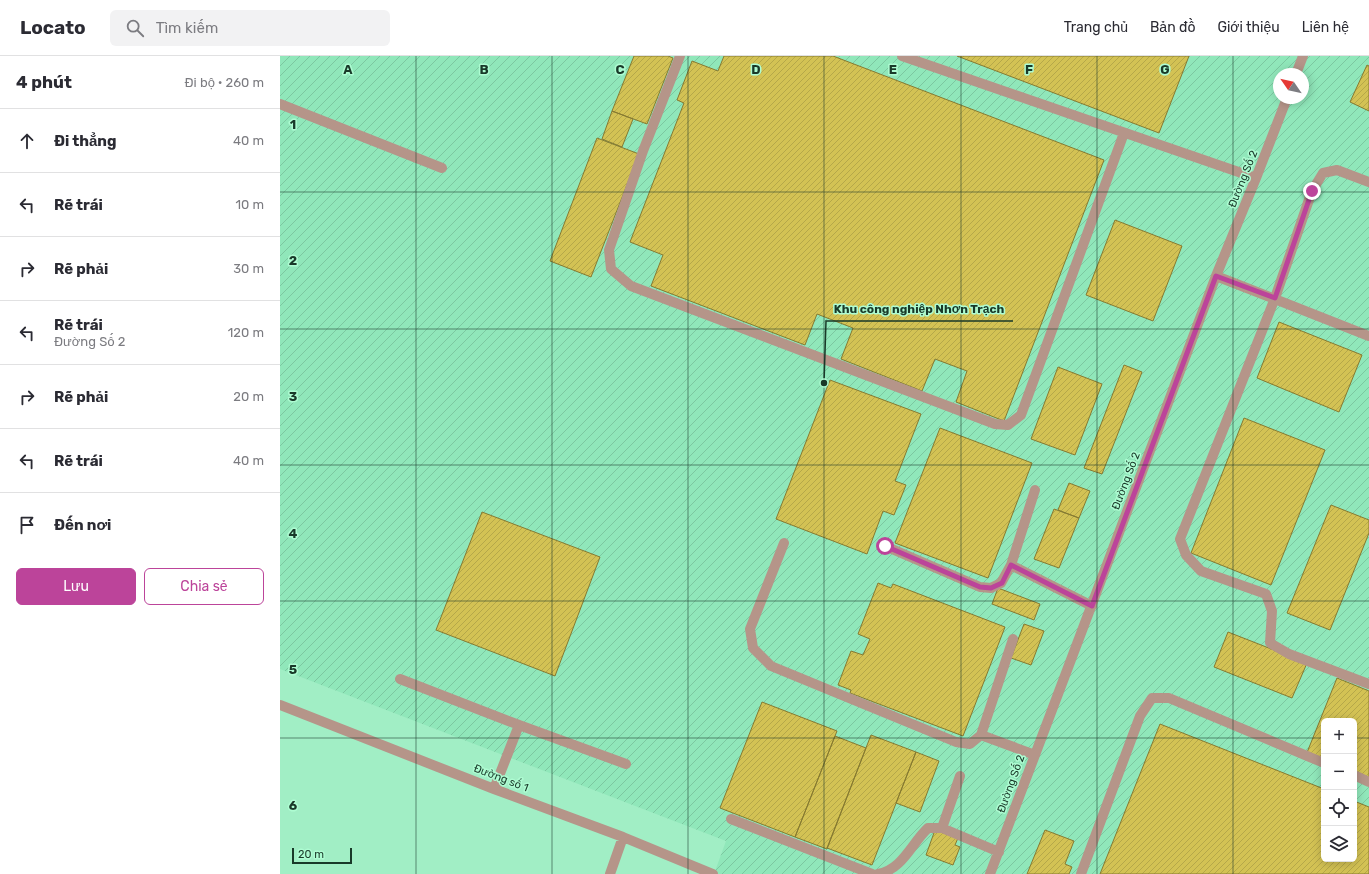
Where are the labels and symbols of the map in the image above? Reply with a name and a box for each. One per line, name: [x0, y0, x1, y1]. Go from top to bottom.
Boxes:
text: A: [343, 62, 353, 77]
text: B: [479, 62, 489, 77]
text: C: [615, 62, 625, 77]
text: D: [751, 62, 761, 77]
text: E: [889, 62, 897, 77]
text: F: [1025, 62, 1033, 77]
text: G: [1160, 62, 1170, 77]
north arrow: [1273, 68, 1309, 104]
text: 1: [290, 117, 296, 132]
street label: Đường Số 2: [1224, 148, 1260, 209]
route end: [1303, 182, 1321, 200]
text: 2: [289, 253, 297, 268]
callout: Khu công nghiệp Nhơn Trạch: [826, 297, 1013, 321]
text: Khu công nghiệp Nhơn Trạch: [834, 302, 1004, 316]
text: 3: [289, 389, 298, 404]
street label: Đường Số 2: [1108, 450, 1143, 512]
text: 4: [289, 526, 298, 541]
route start: [876, 537, 894, 555]
text: 5: [289, 662, 297, 677]
street label: Đường Số 2: [993, 753, 1027, 815]
street label: Đường số 1: [472, 760, 531, 794]
text: 6: [289, 798, 298, 813]
scale bar: [292, 846, 352, 865]

